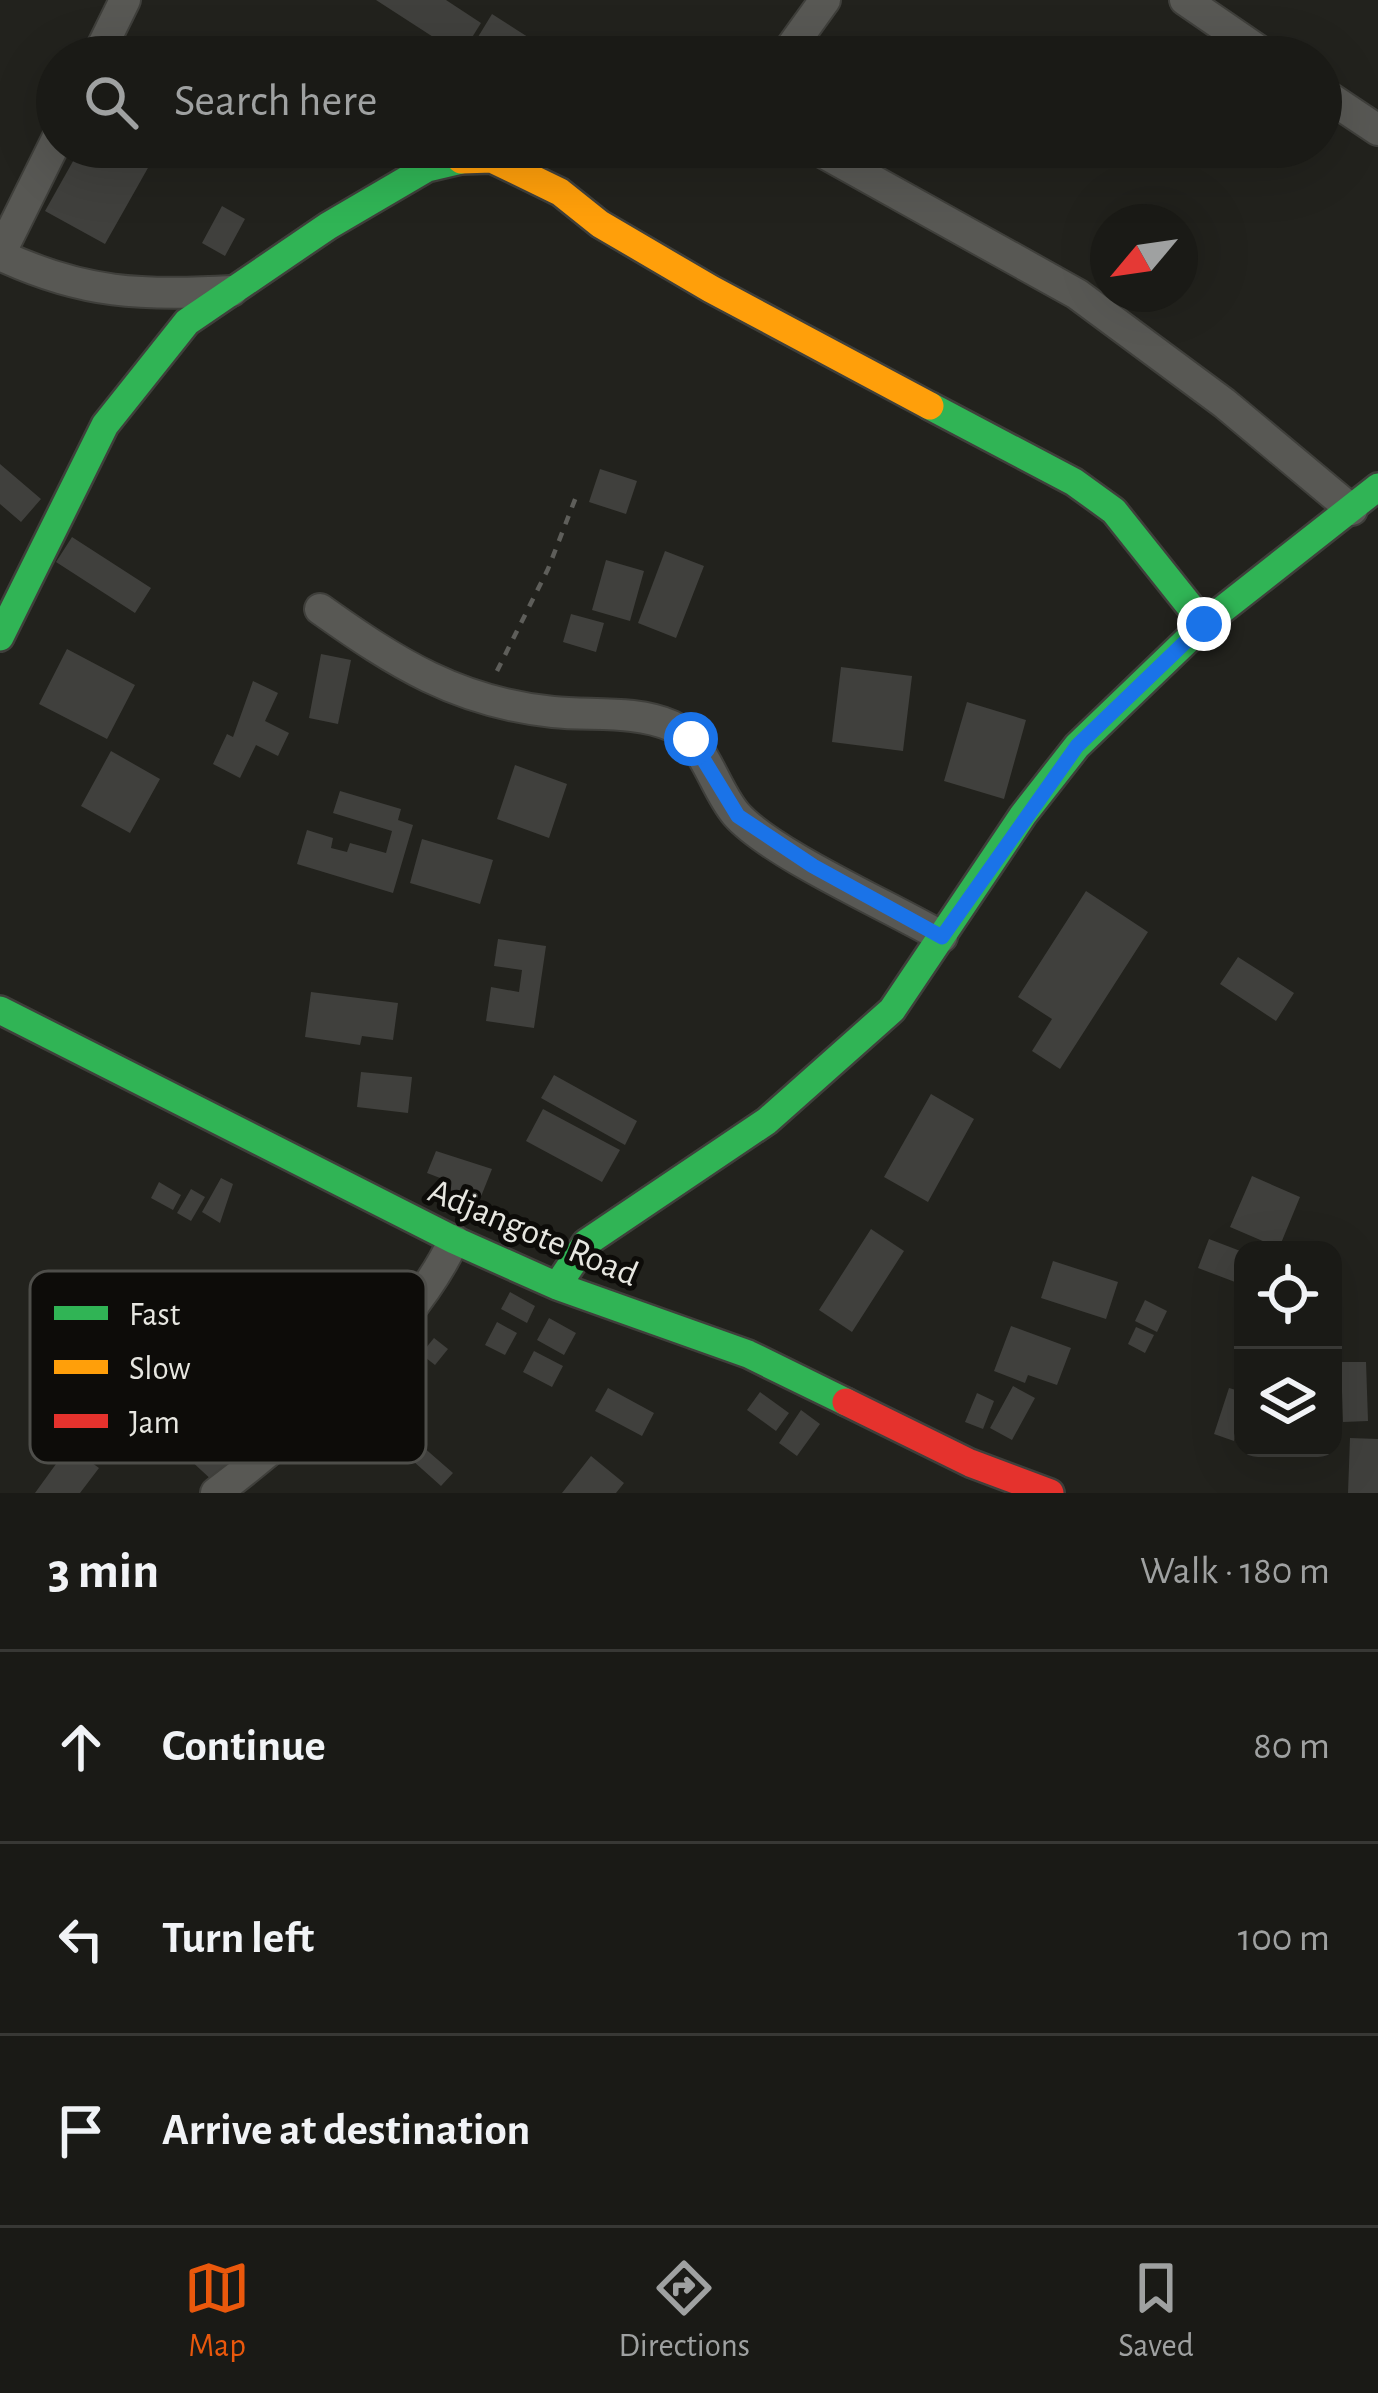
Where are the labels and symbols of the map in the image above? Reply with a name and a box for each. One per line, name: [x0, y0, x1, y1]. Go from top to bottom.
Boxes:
north arrow: [1090, 204, 1198, 312]
route end: [1177, 597, 1231, 651]
route start: [664, 712, 718, 766]
street label: Adjangote Road: [423, 1173, 643, 1293]
legend: [30, 1271, 426, 1463]
text: Fast: [129, 1299, 181, 1332]
text: Slow: [129, 1353, 190, 1386]
text: Jam: [129, 1407, 180, 1440]

